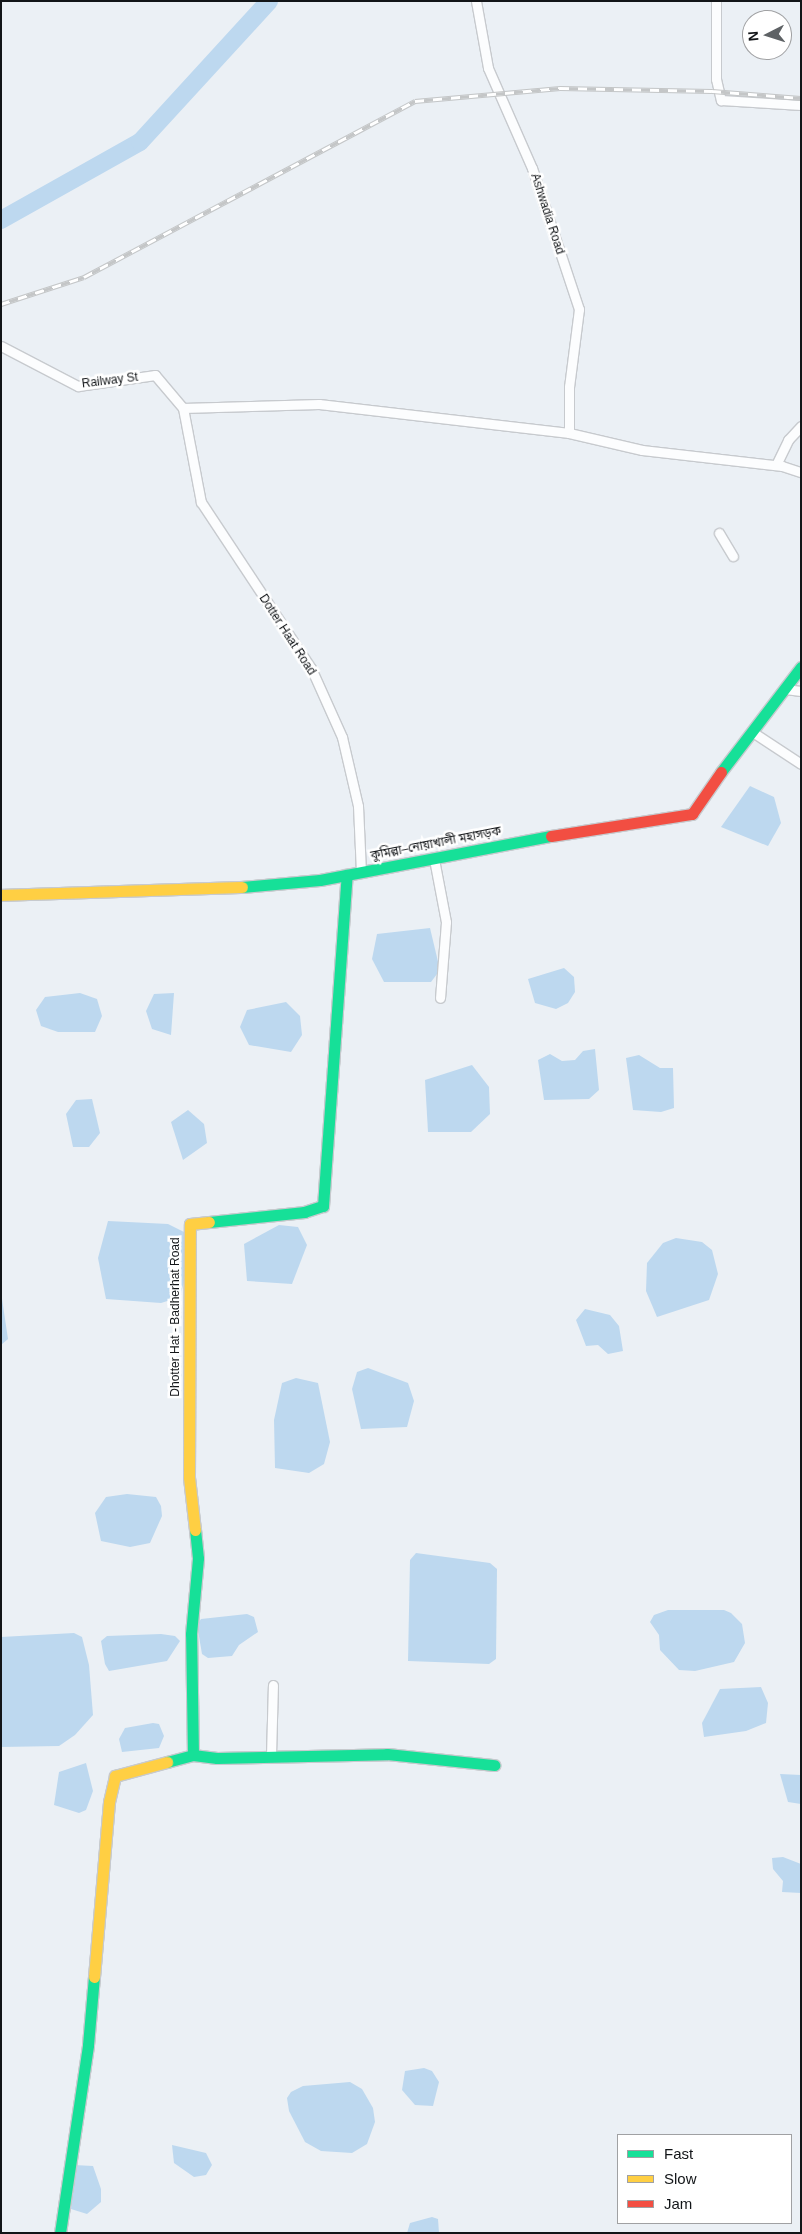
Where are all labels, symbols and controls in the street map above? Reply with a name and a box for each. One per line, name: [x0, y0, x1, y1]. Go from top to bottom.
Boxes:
north arrow: [742, 10, 792, 60]
text: N: [745, 30, 761, 42]
street label: Ashwadia Road: [527, 172, 567, 256]
street label: Railway St: [81, 370, 139, 392]
street label: Dotter Haat Road: [256, 592, 318, 678]
street label: কুমিল্লা–নোয়াখালী মহাসড়ক: [370, 824, 502, 864]
street label: Dhotter Hat - Badherhat Road: [169, 1237, 183, 1397]
legend: [617, 2134, 792, 2224]
text: Fast: [664, 2145, 693, 2162]
text: Slow: [664, 2170, 697, 2187]
text: Jam: [664, 2195, 692, 2212]

